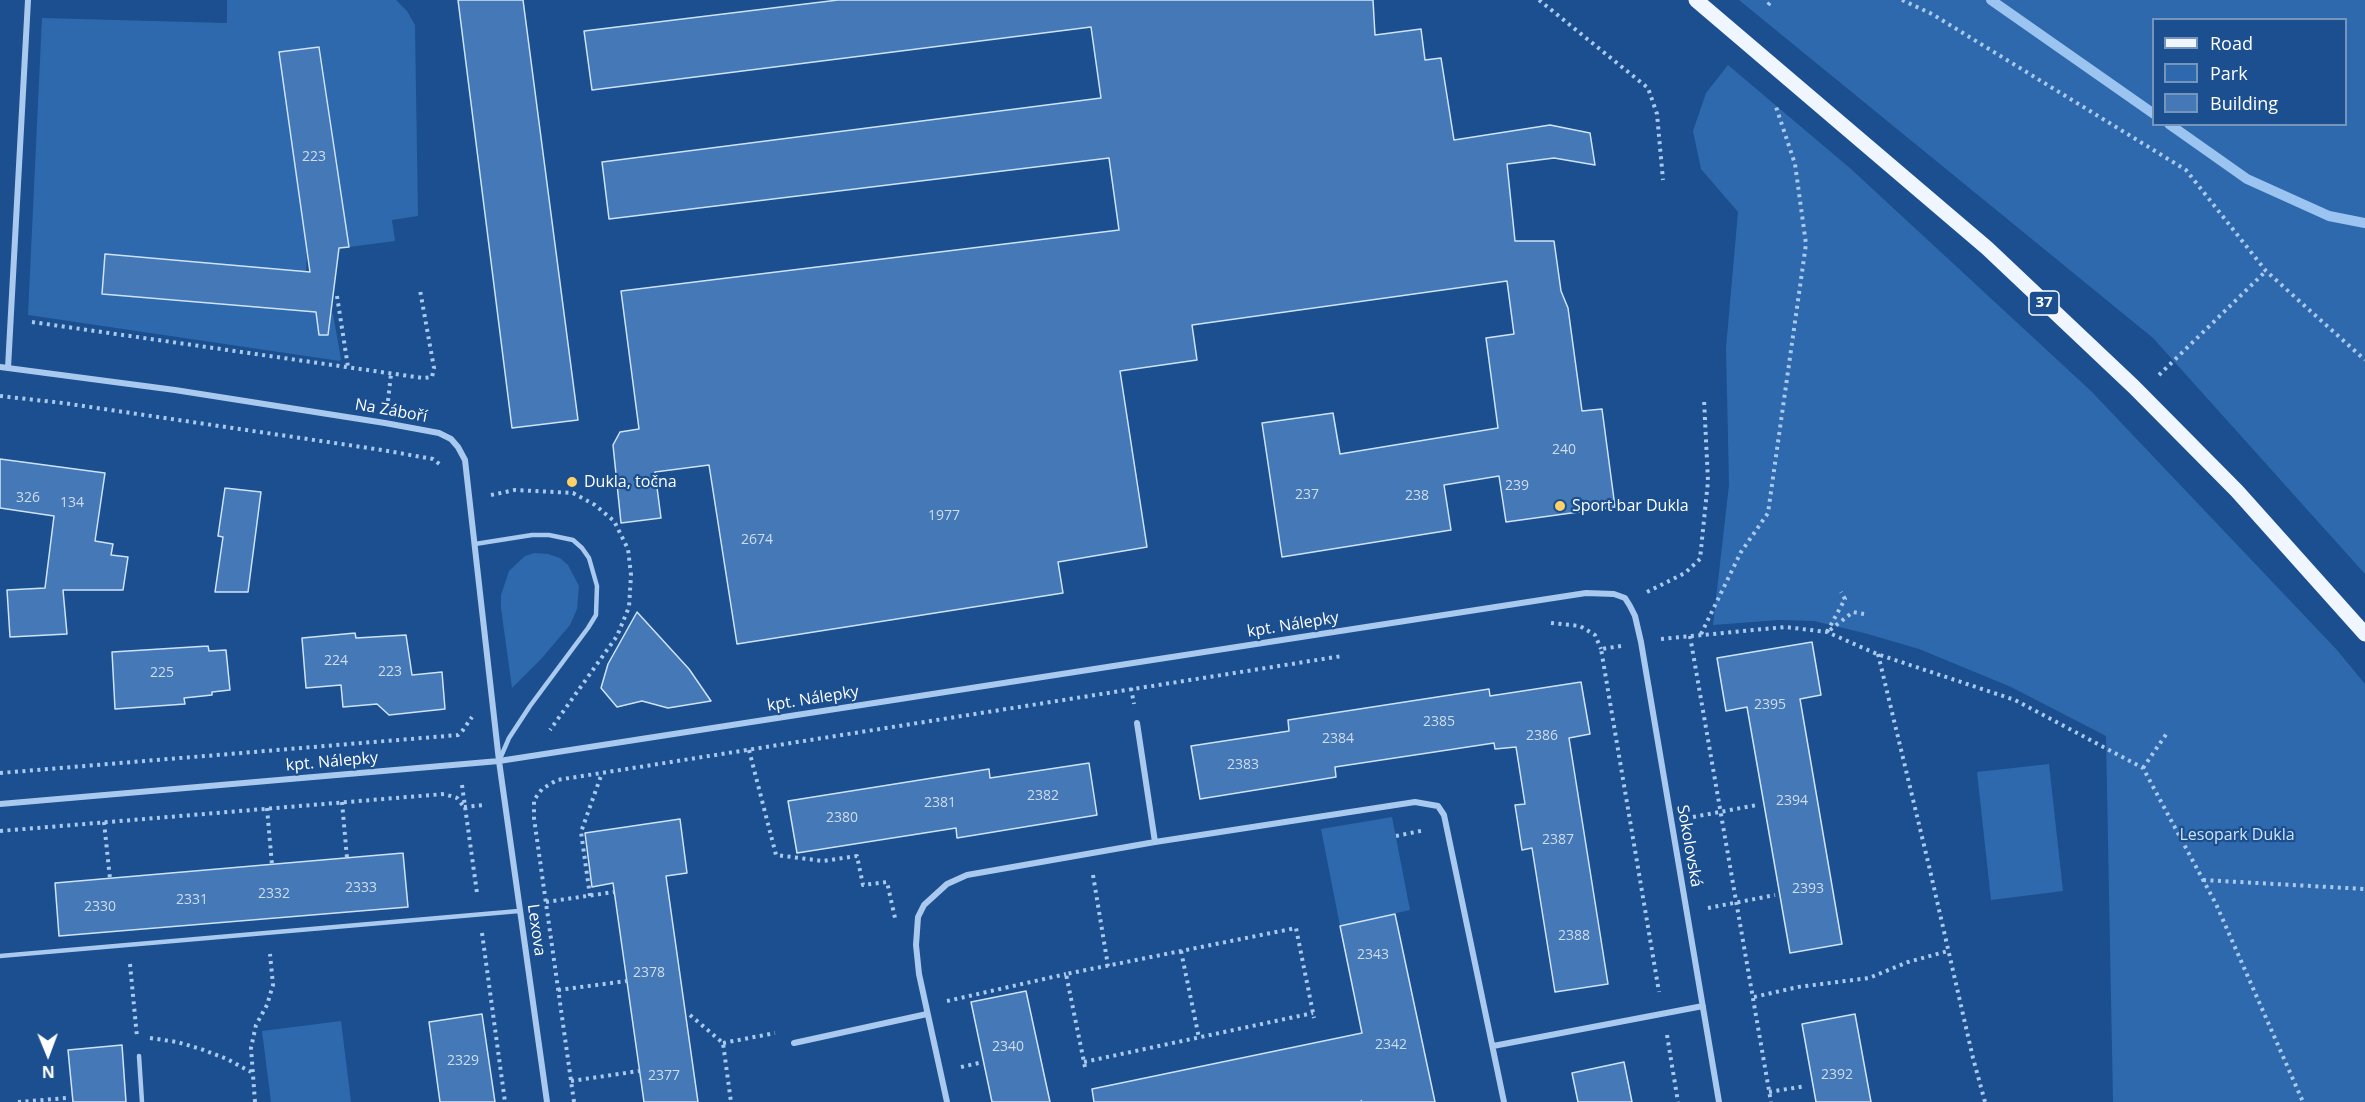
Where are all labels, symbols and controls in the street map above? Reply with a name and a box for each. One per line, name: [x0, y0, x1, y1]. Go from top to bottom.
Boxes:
legend: [2152, 18, 2347, 126]
text: Road: [2210, 31, 2253, 55]
text: Park: [2210, 61, 2248, 85]
text: Building: [2210, 91, 2278, 115]
house number: 223: [302, 149, 326, 165]
road number: 37: [2029, 291, 2059, 315]
street label: Na Záboří: [353, 395, 429, 427]
house number: 240: [1552, 442, 1576, 458]
place label: Dukla, točna: [584, 472, 677, 492]
marker: Dukla, točna: [565, 475, 579, 489]
house number: 239: [1505, 478, 1529, 494]
house number: 237: [1295, 487, 1319, 503]
house number: 238: [1405, 488, 1429, 504]
house number: 326: [16, 490, 40, 506]
house number: 134: [60, 495, 84, 511]
place label: Sport bar Dukla: [1572, 496, 1689, 516]
marker: Sport bar Dukla: [1553, 499, 1567, 513]
house number: 1977: [928, 508, 960, 524]
house number: 2674: [741, 532, 773, 548]
street label: kpt. Nálepky: [1246, 608, 1340, 642]
house number: 224: [324, 653, 348, 669]
house number: 223: [378, 664, 402, 680]
house number: 225: [150, 665, 174, 681]
street label: kpt. Nálepky: [766, 682, 860, 716]
house number: 2395: [1754, 697, 1786, 713]
house number: 2385: [1423, 714, 1455, 730]
house number: 2386: [1526, 728, 1558, 744]
house number: 2384: [1322, 731, 1354, 747]
street label: kpt. Nálepky: [285, 748, 379, 776]
house number: 2383: [1227, 757, 1259, 773]
house number: 2382: [1027, 788, 1059, 804]
house number: 2394: [1776, 793, 1808, 809]
house number: 2381: [924, 795, 956, 811]
street label: Sokolovská: [1672, 803, 1706, 889]
house number: 2380: [826, 810, 858, 826]
park label: Lesopark Dukla: [2179, 825, 2295, 845]
house number: 2387: [1542, 832, 1574, 848]
house number: 2333: [345, 880, 377, 896]
house number: 2393: [1792, 881, 1824, 897]
house number: 2332: [258, 886, 290, 902]
house number: 2331: [176, 892, 208, 908]
house number: 2330: [84, 899, 116, 915]
street label: Lexova: [523, 903, 549, 957]
house number: 2388: [1558, 928, 1590, 944]
house number: 2343: [1357, 947, 1389, 963]
house number: 2378: [633, 965, 665, 981]
north arrow: [18, 1024, 78, 1084]
house number: 2342: [1375, 1037, 1407, 1053]
house number: 2340: [992, 1039, 1024, 1055]
house number: 2329: [447, 1053, 479, 1069]
text: N: [42, 1061, 55, 1083]
house number: 2392: [1821, 1067, 1853, 1083]
house number: 2377: [648, 1068, 680, 1084]

